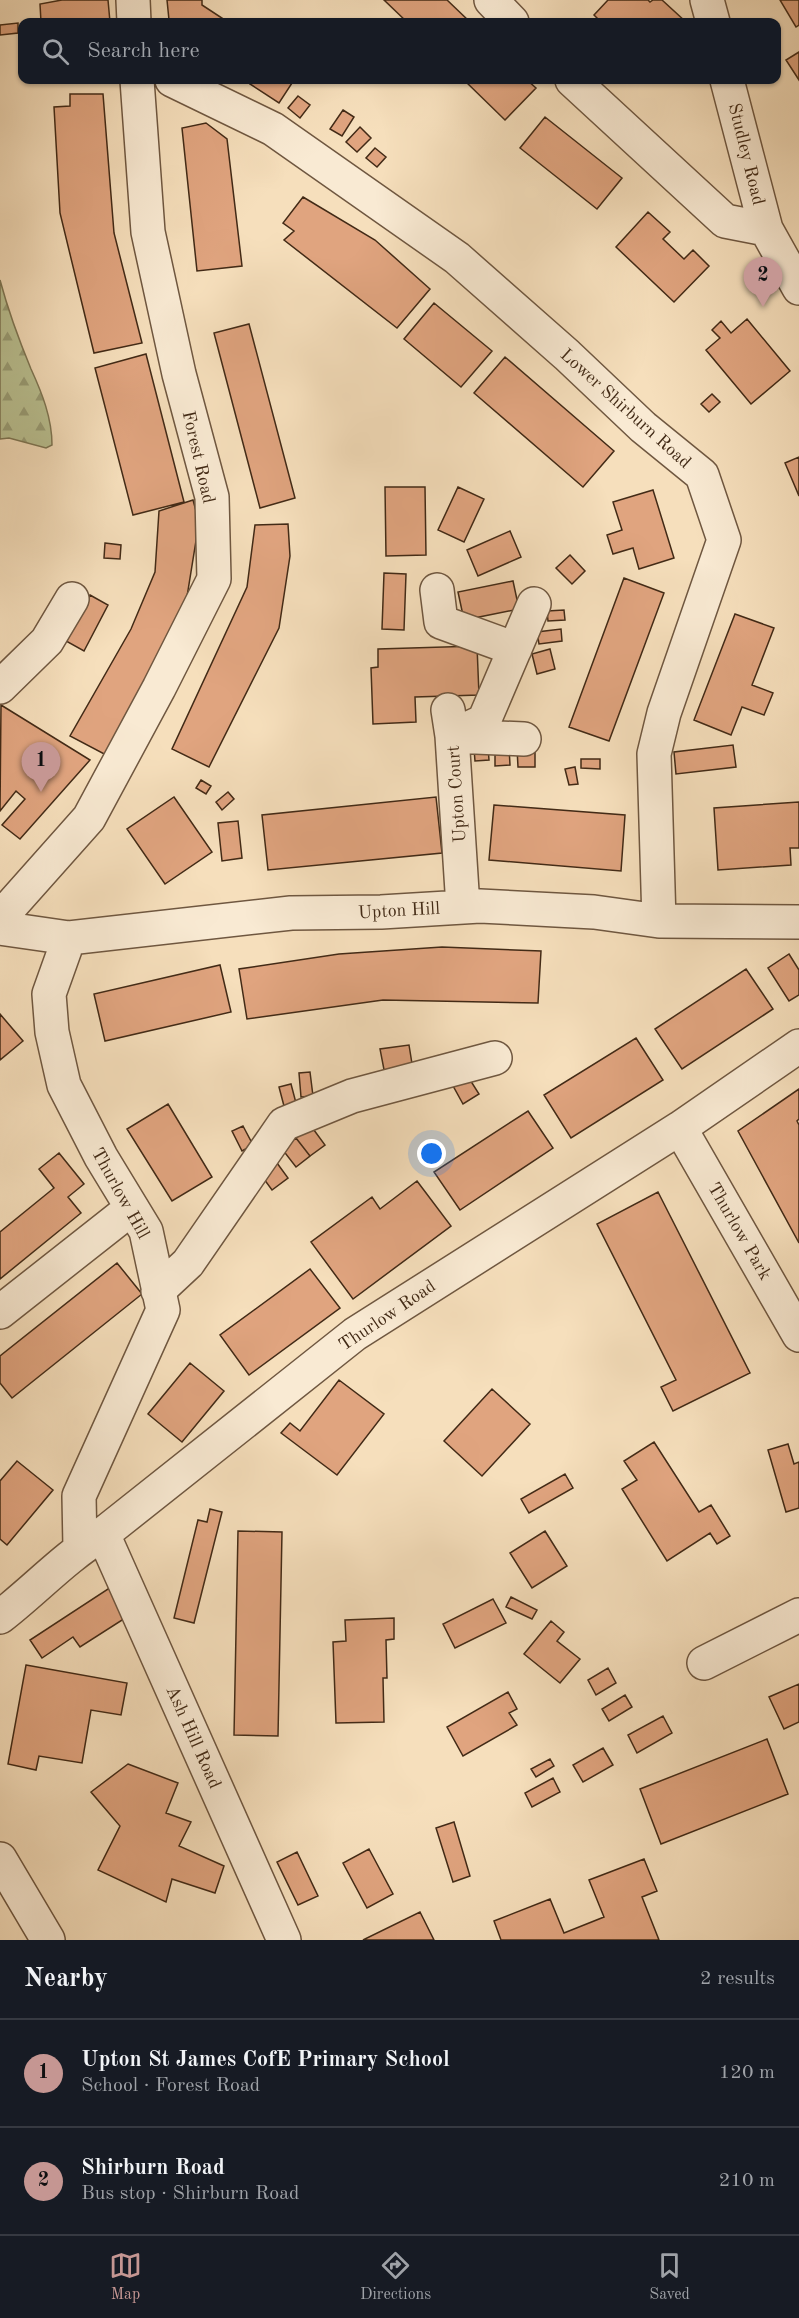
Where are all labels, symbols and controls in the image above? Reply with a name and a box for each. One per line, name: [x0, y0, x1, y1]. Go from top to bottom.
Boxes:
search box: [18, 18, 781, 84]
icon: search: [39, 35, 72, 68]
text: Search here: [87, 40, 200, 62]
street label: Studley Road: [725, 101, 767, 207]
pin: 2: [744, 258, 783, 307]
street label: Lower Shirburn Road: [557, 346, 694, 472]
street label: Forest Road: [179, 409, 217, 505]
pin: 1: [22, 742, 60, 792]
street label: Upton Court: [445, 745, 469, 843]
street label: Upton Hill: [358, 900, 441, 922]
your location: [417, 1139, 446, 1168]
street label: Thurlow Hill: [88, 1145, 153, 1242]
street label: Thurlow Park: [704, 1180, 774, 1283]
street label: Thurlow Road: [336, 1277, 439, 1355]
street label: Ash Hill Road: [162, 1683, 224, 1791]
text: Nearby: [24, 1966, 108, 1992]
text: 2 results: [700, 1969, 775, 1989]
text: Upton St James CofE Primary School: [81, 2049, 450, 2071]
text: 1: [38, 2063, 49, 2083]
text: 120 m: [719, 2063, 775, 2083]
text: School · Forest Road: [81, 2076, 260, 2096]
text: Shirburn Road: [81, 2157, 225, 2179]
text: 2: [38, 2171, 49, 2191]
text: 210 m: [719, 2171, 775, 2191]
text: Bus stop · Shirburn Road: [81, 2184, 299, 2204]
tab: Map: [109, 2249, 142, 2305]
tab: Directions: [360, 2249, 431, 2305]
tab: Saved: [649, 2249, 690, 2305]

